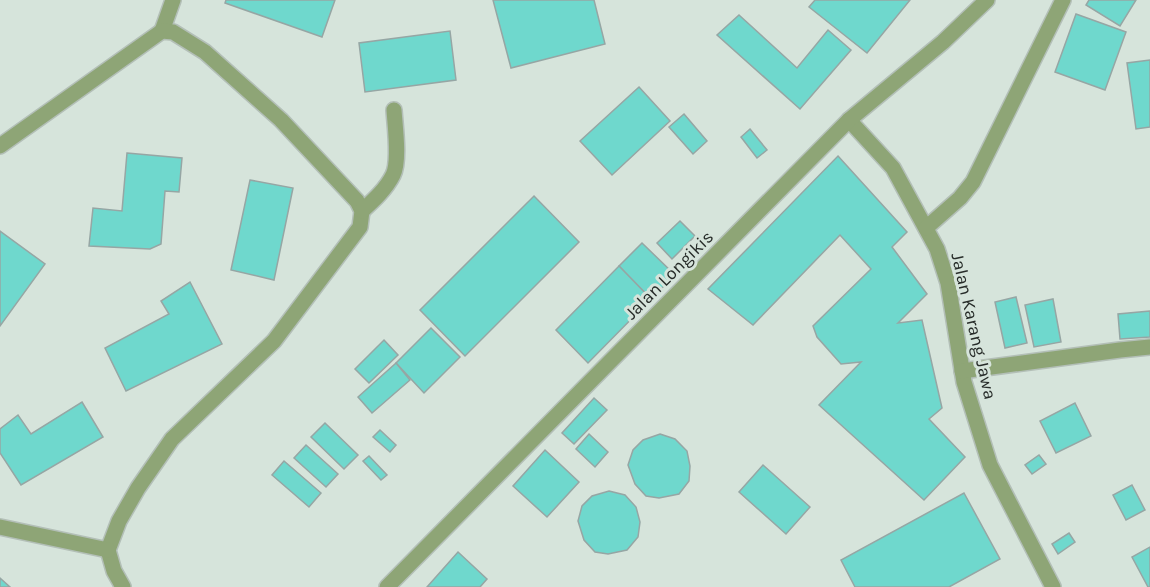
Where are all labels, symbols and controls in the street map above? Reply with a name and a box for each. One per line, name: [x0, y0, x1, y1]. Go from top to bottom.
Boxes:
street label: Jalan Longikis: [620, 226, 718, 324]
street label: Jalan Karang Jawa: [946, 250, 1002, 402]

